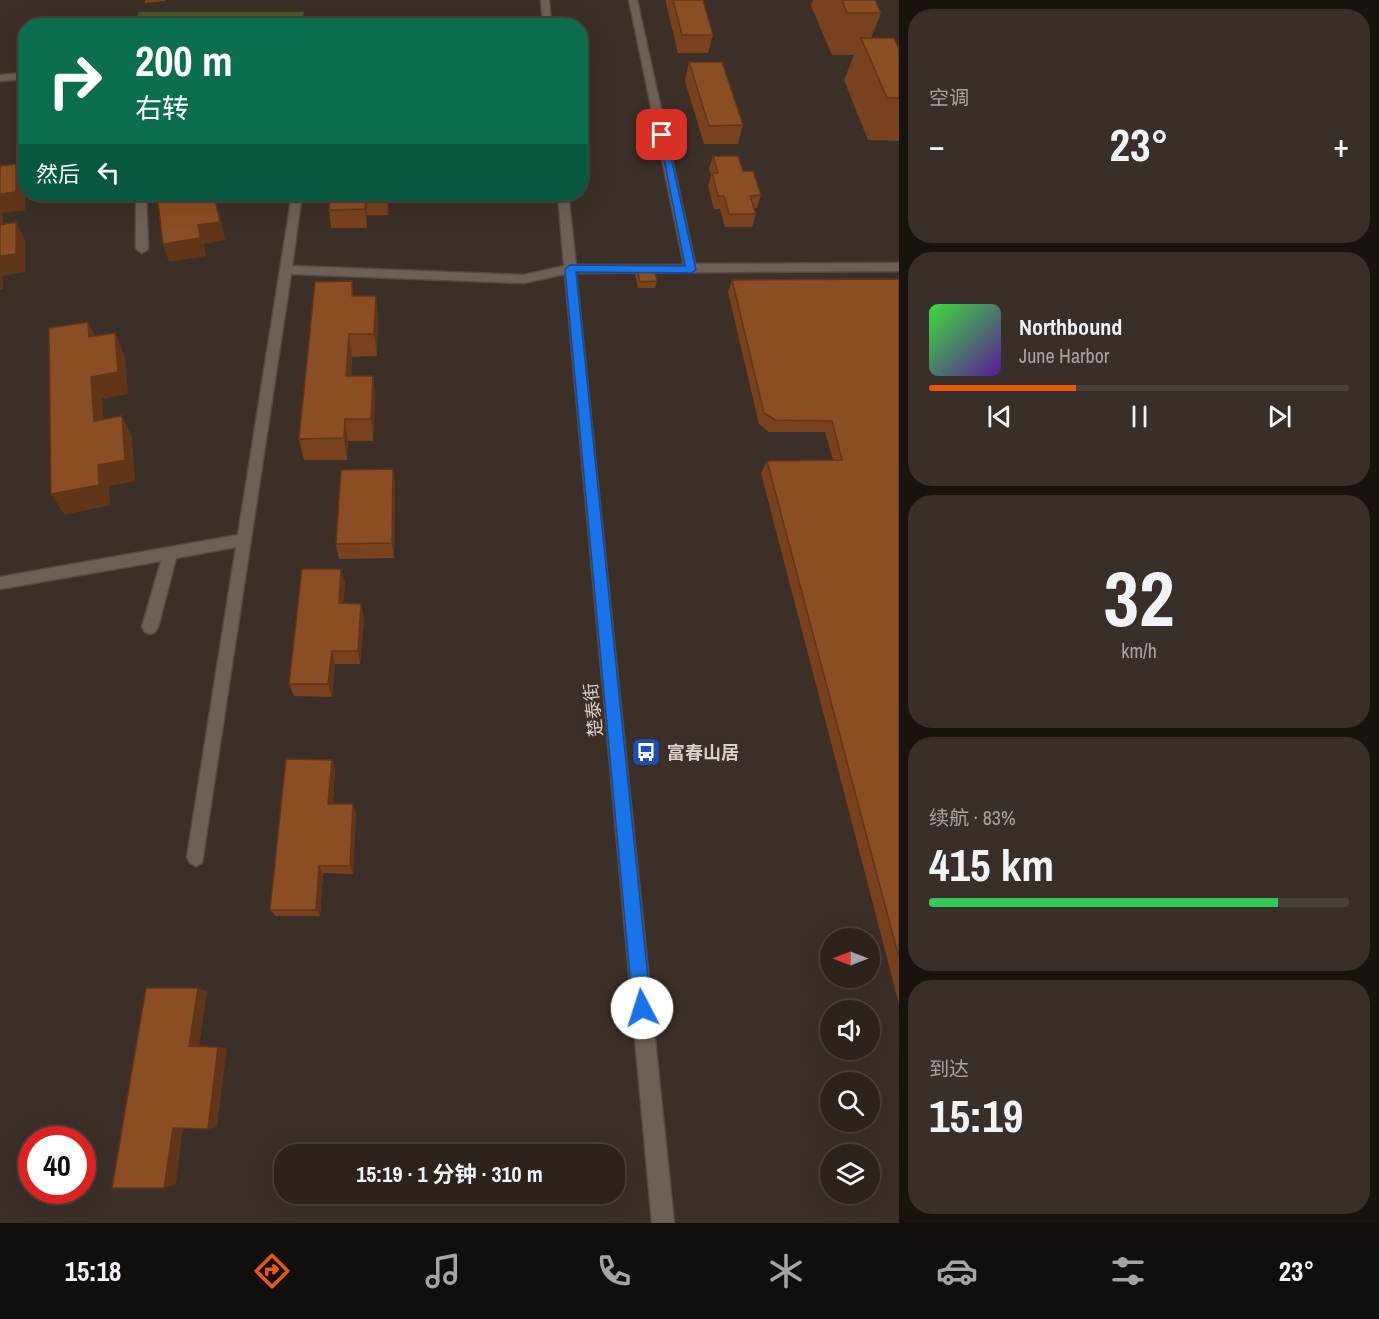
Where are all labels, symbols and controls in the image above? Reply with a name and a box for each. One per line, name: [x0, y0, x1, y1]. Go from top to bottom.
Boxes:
text: 200 m: [135, 33, 233, 89]
icon: right: [36, 42, 114, 120]
text: 空调: [929, 84, 969, 111]
text: 右转: [135, 90, 189, 126]
pin: [636, 109, 687, 160]
text: 23°: [1109, 114, 1169, 175]
icon: arrive: [645, 118, 678, 151]
text: −: [929, 123, 945, 167]
text: +: [1333, 123, 1349, 167]
icon: left: [92, 156, 125, 189]
text: 然后: [36, 159, 80, 189]
text: Northbound: [1019, 312, 1122, 342]
text: June Harbor: [1019, 342, 1109, 369]
icon: previous: [983, 400, 1016, 433]
icon: pause: [1123, 400, 1156, 433]
icon: next: [1263, 400, 1296, 433]
text: 32: [1103, 545, 1175, 650]
text: km/h: [1121, 637, 1157, 664]
street label: 楚泰街: [578, 682, 608, 738]
bus stop icon: 富春山居: [630, 736, 662, 768]
place label: 富春山居: [667, 740, 739, 765]
text: 续航 · 83%: [929, 804, 1016, 831]
text: 415 km: [929, 834, 1054, 895]
north arrow: [820, 928, 880, 988]
map controls: [820, 928, 880, 1204]
position arrow: [610, 976, 674, 1040]
button: sound: [820, 1000, 880, 1060]
text: 到达: [929, 1055, 969, 1082]
button: search: [820, 1072, 880, 1132]
text: 15:19: [929, 1085, 1023, 1146]
speed limit sign: 40: [18, 1126, 96, 1204]
button: layers: [820, 1144, 880, 1204]
text: 15:19 · 1 分钟 · 310 m: [356, 1159, 543, 1189]
icon: directions: [251, 1250, 293, 1292]
icon: music: [422, 1250, 464, 1292]
icon: phone: [593, 1250, 635, 1292]
icon: climate: [765, 1250, 807, 1292]
icon: car: [936, 1250, 978, 1292]
icon: filters: [1107, 1250, 1149, 1292]
text: 15:18: [65, 1253, 121, 1289]
text: 23°: [1279, 1253, 1314, 1289]

